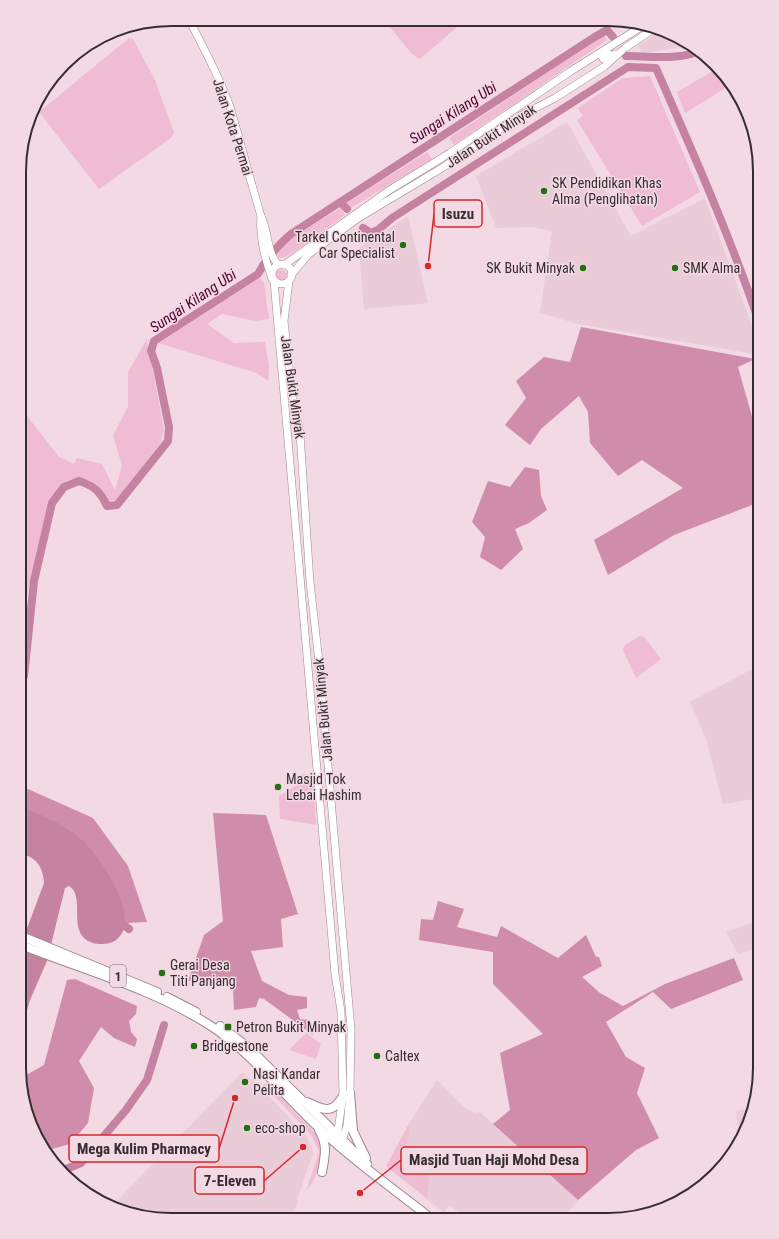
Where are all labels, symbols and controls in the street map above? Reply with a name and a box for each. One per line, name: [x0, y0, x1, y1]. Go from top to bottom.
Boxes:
street label: Jalan Kota Permai: [210, 77, 256, 177]
water label: Sungai Kilang Ubi: [406, 78, 501, 148]
street label: Jalan Bukit Minyak: [443, 101, 540, 171]
place label: SK Pendidikan Khas Alma (Penglihatan): [552, 175, 662, 208]
marker: SK Pendidikan Khas Alma (Penglihatan): [539, 186, 549, 196]
callout: Isuzu: [434, 200, 482, 227]
text: Isuzu: [442, 205, 474, 223]
place label: Tarkel Continental Car Specialist: [295, 229, 395, 261]
marker: Tarkel Continental Car Specialist: [398, 240, 408, 250]
place label: SK Bukit Minyak: [486, 260, 576, 276]
place label: SMK Alma: [683, 260, 740, 276]
marker: SK Bukit Minyak: [578, 263, 588, 273]
marker: SMK Alma: [670, 263, 680, 273]
water label: Sungai Kilang Ubi: [146, 265, 240, 337]
street label: Jalan Bukit Minyak: [278, 334, 308, 440]
street label: Jalan Bukit Minyak: [310, 657, 336, 762]
place label: Masjid Tok Lebai Hashim: [286, 771, 362, 803]
marker: Masjid Tok Lebai Hashim: [273, 782, 283, 792]
place label: Gerai Desa Titi Panjang: [170, 957, 236, 989]
road number: 1: [110, 965, 126, 987]
marker: Gerai Desa Titi Panjang: [157, 968, 167, 978]
place label: Petron Bukit Minyak: [236, 1019, 347, 1035]
marker: Petron Bukit Minyak: [223, 1022, 233, 1032]
place label: Bridgestone: [202, 1038, 269, 1054]
marker: Bridgestone: [189, 1041, 199, 1051]
place label: Caltex: [385, 1048, 420, 1064]
marker: Caltex: [372, 1051, 382, 1061]
place label: Nasi Kandar Pelita: [253, 1066, 320, 1098]
marker: Nasi Kandar Pelita: [240, 1077, 250, 1087]
place label: eco-shop: [255, 1120, 306, 1136]
marker: eco-shop: [242, 1123, 252, 1133]
callout: Mega Kulim Pharmacy: [69, 1135, 219, 1162]
text: Mega Kulim Pharmacy: [77, 1140, 211, 1158]
callout: Masjid Tuan Haji Mohd Desa: [401, 1147, 587, 1174]
text: Masjid Tuan Haji Mohd Desa: [409, 1151, 579, 1169]
callout: 7-Eleven: [195, 1167, 264, 1194]
text: 7-Eleven: [204, 1172, 256, 1190]

